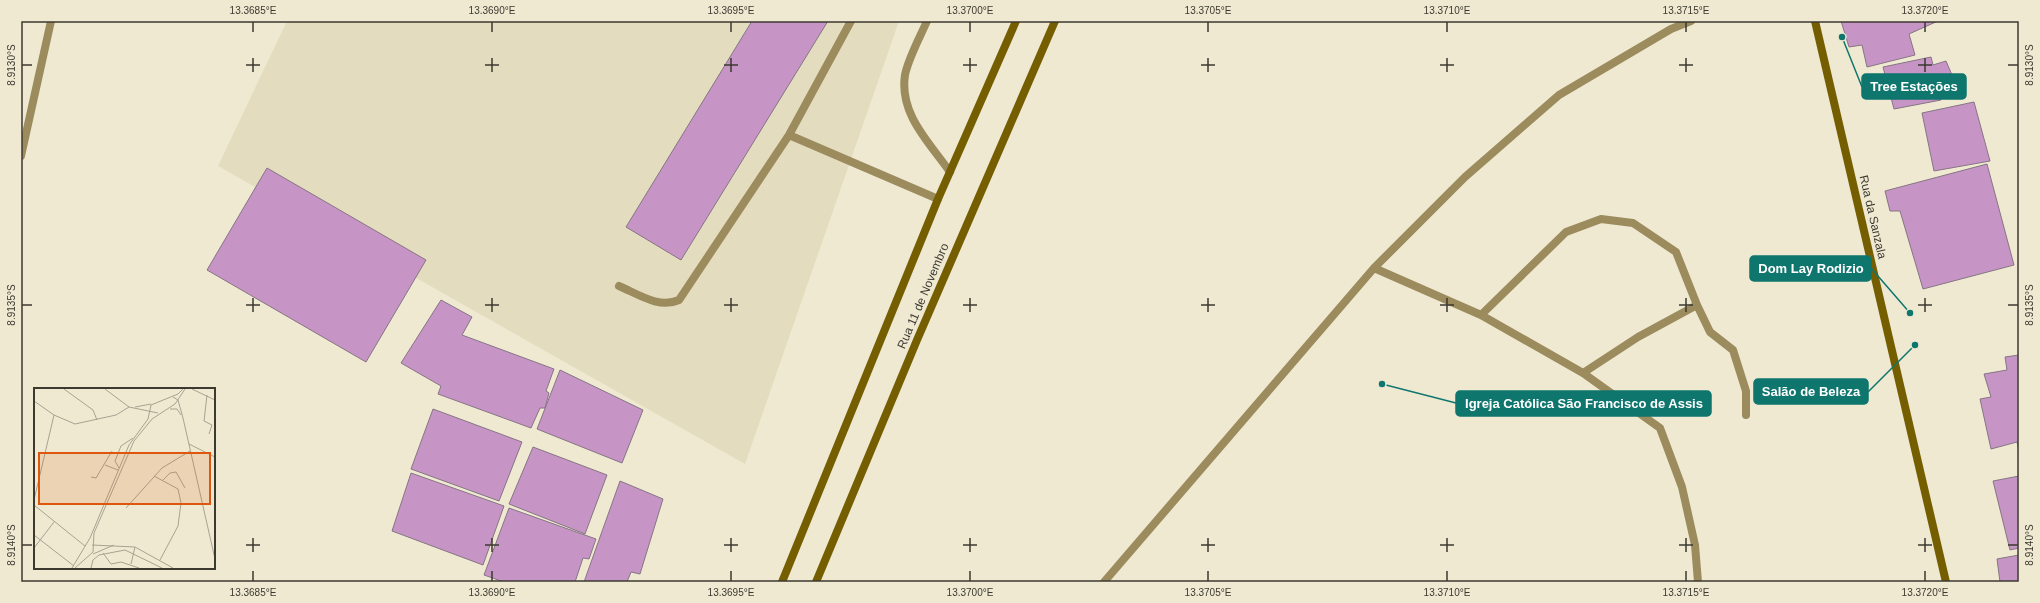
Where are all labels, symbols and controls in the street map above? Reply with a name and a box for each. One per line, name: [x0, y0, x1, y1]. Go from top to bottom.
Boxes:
text: 13.3685°E: [230, 5, 277, 16]
text: 13.3690°E: [469, 5, 516, 16]
text: 13.3695°E: [708, 5, 755, 16]
text: 13.3700°E: [947, 5, 994, 16]
text: 13.3705°E: [1185, 5, 1232, 16]
text: 13.3710°E: [1424, 5, 1471, 16]
text: 13.3715°E: [1663, 5, 1710, 16]
text: 13.3720°E: [1902, 5, 1949, 16]
text: 8.9130°S: [6, 44, 17, 86]
text: 8.9130°S: [2024, 44, 2035, 86]
callout: Tree Estações: [1862, 74, 1966, 99]
text: Tree Estações: [1870, 79, 1958, 94]
street label: Rua da Sanzala: [1857, 174, 1889, 260]
street label: Rua 11 de Novembro: [894, 241, 952, 351]
callout: Dom Lay Rodizio: [1750, 256, 1871, 281]
text: Dom Lay Rodizio: [1758, 261, 1864, 276]
text: 8.9135°S: [6, 284, 17, 326]
text: 8.9135°S: [2024, 284, 2035, 326]
callout: Salão de Beleza: [1754, 379, 1868, 404]
text: Salão de Beleza: [1762, 384, 1861, 399]
inset map: [34, 388, 215, 569]
callout: Igreja Católica São Francisco de Assis: [1456, 391, 1711, 416]
text: Igreja Católica São Francisco de Assis: [1465, 396, 1703, 411]
text: 8.9140°S: [6, 524, 17, 566]
text: 8.9140°S: [2024, 524, 2035, 566]
text: 13.3685°E: [230, 587, 277, 598]
text: 13.3690°E: [469, 587, 516, 598]
text: 13.3695°E: [708, 587, 755, 598]
text: 13.3700°E: [947, 587, 994, 598]
text: 13.3705°E: [1185, 587, 1232, 598]
text: 13.3710°E: [1424, 587, 1471, 598]
text: 13.3715°E: [1663, 587, 1710, 598]
text: 13.3720°E: [1902, 587, 1949, 598]

